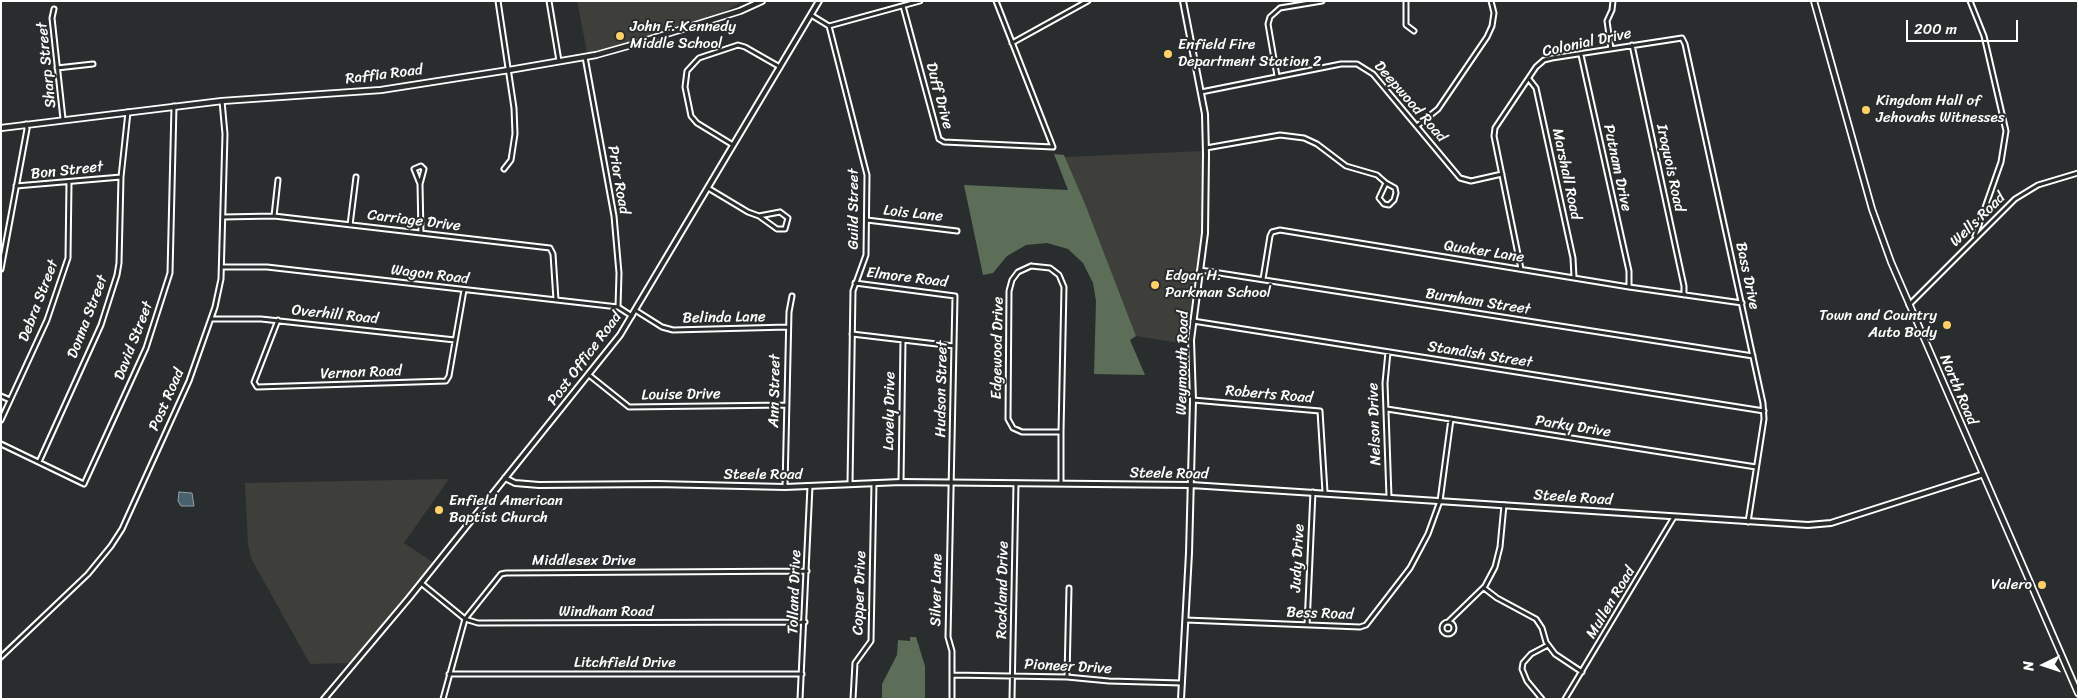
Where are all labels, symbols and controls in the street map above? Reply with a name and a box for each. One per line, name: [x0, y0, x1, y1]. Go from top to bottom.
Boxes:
scale bar: [1909, 10, 2022, 42]
text: 200 m: [1914, 16, 1957, 42]
place label: John F. Kennedy Middle School: [630, 18, 736, 53]
street label: Sharp Street: [34, 21, 60, 109]
street label: Colonial Drive: [1541, 25, 1633, 61]
marker: John F. Kennedy Middle School: [614, 30, 626, 42]
place label: Enfield Fire Department Station 2: [1178, 36, 1321, 71]
marker: Enfield Fire Department Station 2: [1162, 48, 1174, 60]
street label: Deepwood Road: [1370, 58, 1450, 146]
street label: Raffia Road: [344, 61, 424, 89]
street label: Duff Drive: [921, 61, 957, 131]
place label: Kingdom Hall of Jehovahs Witnesses: [1876, 92, 2005, 127]
marker: Kingdom Hall of Jehovahs Witnesses: [1860, 104, 1872, 116]
street label: Putnam Drive: [1599, 123, 1635, 213]
street label: Iroquois Road: [1652, 123, 1688, 213]
street label: Marshall Road: [1548, 127, 1584, 221]
street label: Prior Road: [603, 144, 633, 216]
street label: Bon Street: [30, 158, 104, 184]
street label: Guild Street: [845, 168, 863, 250]
street label: Wells Road: [1947, 189, 2009, 251]
street label: Lois Lane: [882, 202, 944, 226]
street label: Carriage Drive: [366, 206, 462, 236]
street label: Quaker Lane: [1443, 237, 1525, 267]
street label: Bass Drive: [1731, 241, 1763, 311]
street label: Debra Street: [15, 258, 63, 344]
street label: Wagon Road: [390, 261, 470, 289]
street label: Elmore Road: [865, 264, 949, 292]
place label: Edgar H. Parkman School: [1165, 267, 1271, 302]
street label: Donna Street: [64, 273, 112, 361]
marker: Edgar H. Parkman School: [1149, 279, 1161, 291]
street label: Burnham Street: [1424, 285, 1532, 319]
street label: Edgewood Drive: [988, 297, 1008, 399]
street label: David Street: [111, 299, 157, 383]
street label: Overhill Road: [291, 301, 379, 329]
place label: Town and Country Auto Body: [1819, 307, 1937, 342]
street label: Belinda Lane: [682, 308, 766, 328]
street label: Post Office Road: [544, 309, 626, 409]
street label: Weymouth Road: [1173, 311, 1193, 415]
marker: Town and Country Auto Body: [1941, 319, 1953, 331]
street label: Standish Street: [1426, 338, 1534, 372]
street label: Hudson Street: [932, 340, 952, 438]
street label: North Road: [1935, 352, 1981, 428]
street label: Ann Street: [765, 354, 785, 428]
street label: Vernon Road: [320, 363, 402, 383]
street label: Post Road: [145, 366, 189, 434]
street label: Lovely Drive: [880, 371, 900, 451]
street label: Roberts Road: [1224, 382, 1314, 408]
street label: Nelson Drive: [1365, 382, 1385, 466]
street label: Louise Drive: [641, 385, 721, 405]
street label: Parky Drive: [1534, 412, 1612, 442]
street label: Steele Road: [1129, 464, 1209, 484]
street label: Steele Road: [724, 466, 802, 484]
street label: Steele Road: [1533, 486, 1613, 510]
place label: Enfield American Baptist Church: [449, 492, 563, 527]
marker: Enfield American Baptist Church: [433, 504, 445, 516]
street label: Judy Drive: [1287, 523, 1309, 593]
street label: Rockland Drive: [993, 541, 1013, 639]
street label: Tolland Drive: [785, 549, 805, 635]
street label: Copper Drive: [850, 550, 870, 636]
street label: Middlesex Drive: [532, 552, 636, 570]
street label: Silver Lane: [927, 553, 947, 627]
street label: Mullen Road: [1582, 564, 1640, 642]
place label: Valero: [1991, 576, 2032, 594]
marker: Valero: [2036, 579, 2048, 591]
street label: Windham Road: [559, 603, 653, 621]
street label: Bess Road: [1286, 604, 1354, 624]
north arrow: [2019, 640, 2069, 690]
street label: Litchfield Drive: [574, 654, 676, 672]
street label: Pioneer Drive: [1024, 656, 1112, 678]
text: N: [2016, 660, 2041, 672]

